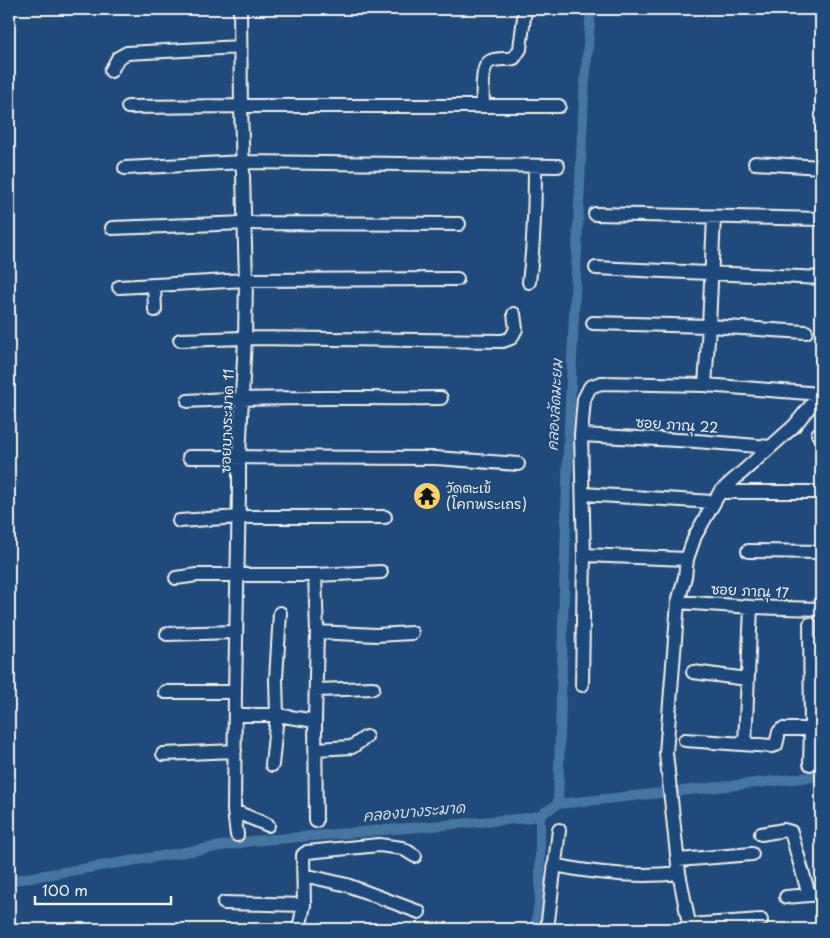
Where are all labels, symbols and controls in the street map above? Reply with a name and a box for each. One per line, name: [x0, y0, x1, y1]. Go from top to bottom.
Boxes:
water label: คลองลัดมะยม: [540, 357, 567, 451]
street label: ซอยบางระมาด 11: [214, 369, 239, 473]
street label: ซอย ภาณุ 22: [635, 411, 719, 438]
place label: วัดตะเข้ (โคกพระเถร): [446, 477, 527, 514]
temple icon: วัดตะเข้ (โคกพระเถร): [412, 481, 442, 511]
street label: ซอย ภาณุ 17: [710, 578, 790, 603]
water label: คลองบางระมาด: [362, 795, 467, 826]
scale bar: [35, 873, 171, 905]
text: 100 m: [42, 878, 88, 901]

